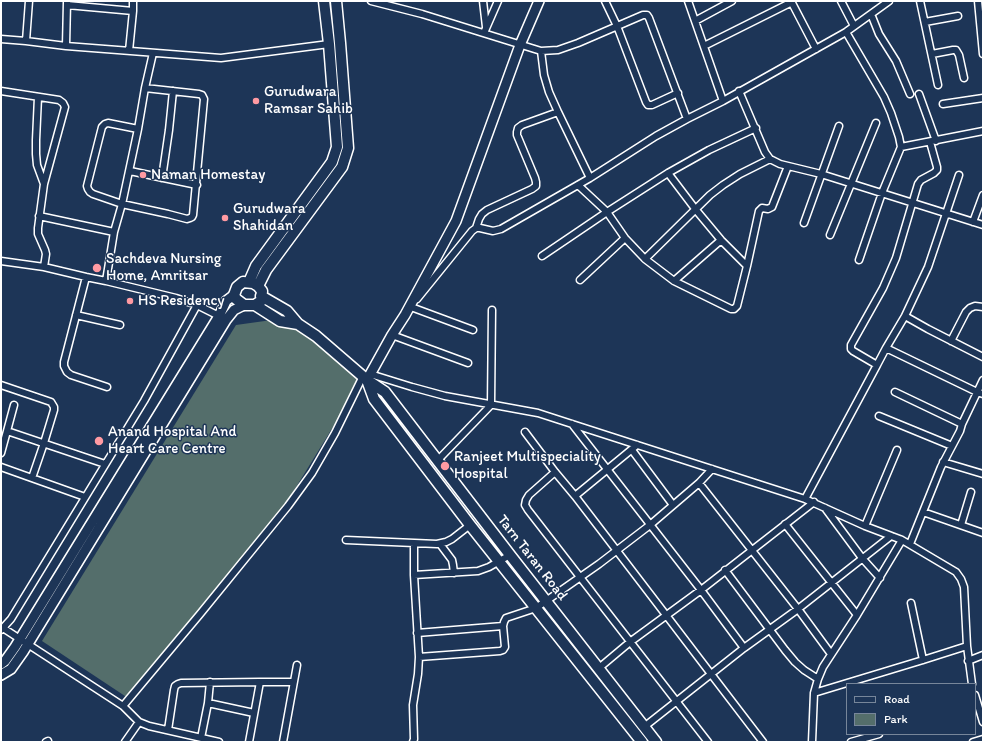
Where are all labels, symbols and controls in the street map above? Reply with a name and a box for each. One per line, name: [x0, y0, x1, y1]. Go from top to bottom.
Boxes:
place label: Gurudwara Ramsar Sahib: [264, 83, 353, 118]
marker: Gurudwara Ramsar Sahib: [251, 96, 261, 106]
place label: Naman Homestay: [151, 166, 265, 184]
marker: Naman Homestay: [138, 170, 148, 180]
place label: Gurudwara Shahidan: [233, 200, 306, 235]
marker: Gurudwara Shahidan: [220, 213, 230, 223]
place label: Sachdeva Nursing Home, Amritsar: [106, 250, 221, 285]
marker: Sachdeva Nursing Home, Amritsar: [91, 262, 103, 274]
place label: HS Residency: [138, 292, 225, 310]
marker: HS Residency: [125, 296, 135, 306]
place label: Anand Hospital And Heart Care Centre: [108, 423, 237, 458]
marker: Anand Hospital And Heart Care Centre: [93, 435, 105, 447]
place label: Ranjeet Multispeciality Hospital: [454, 448, 601, 483]
marker: Ranjeet Multispeciality Hospital: [439, 460, 451, 472]
street label: Tarn Taran Road: [493, 512, 571, 604]
legend: [846, 683, 976, 735]
text: Road: [884, 692, 910, 706]
text: Park: [884, 712, 908, 726]

